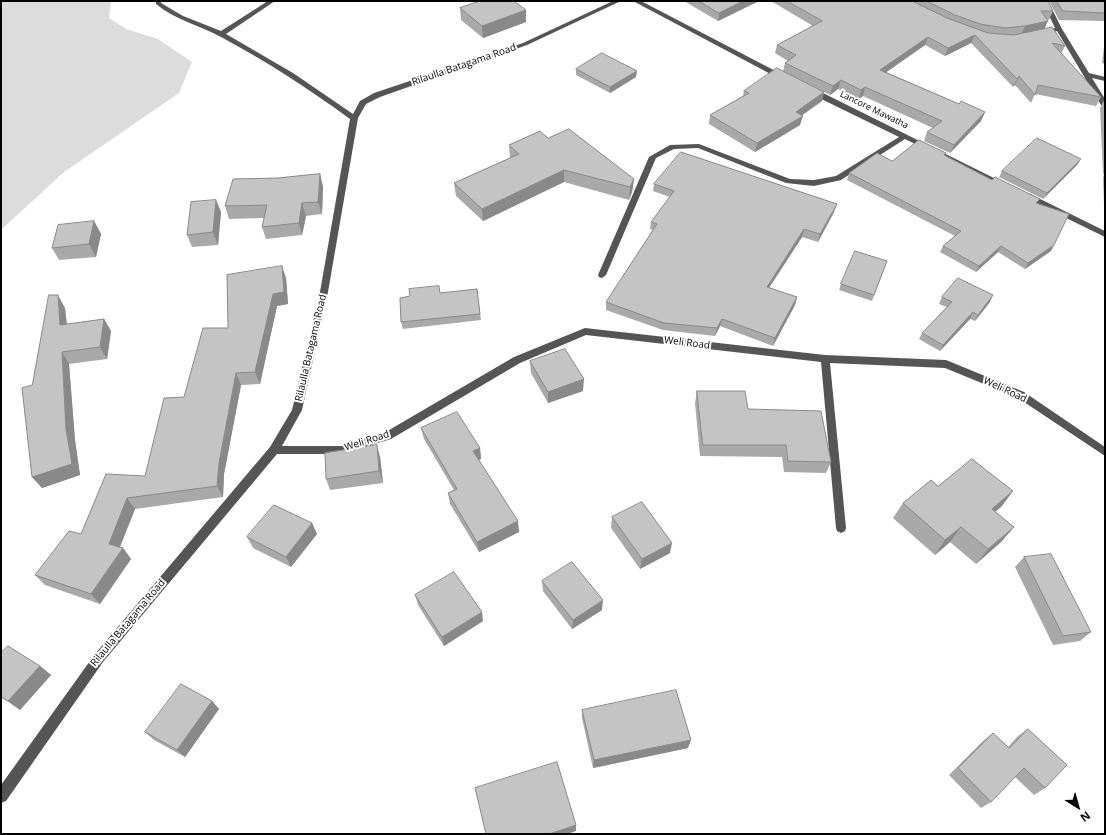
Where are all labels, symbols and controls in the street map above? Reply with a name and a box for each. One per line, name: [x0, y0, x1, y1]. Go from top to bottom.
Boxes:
street label: Rilaulla Batagama Road: [410, 42, 518, 88]
street label: Lancore Mawatha: [838, 89, 910, 131]
street label: Rilaulla Batagama Road: [293, 293, 329, 403]
street label: Weli Road: [663, 334, 711, 352]
street label: Weli Road: [981, 375, 1029, 405]
street label: Weli Road: [343, 428, 391, 454]
street label: Rilaulla Batagama Road: [88, 577, 168, 669]
north arrow: [1058, 787, 1098, 827]
text: N: [1077, 808, 1094, 826]

